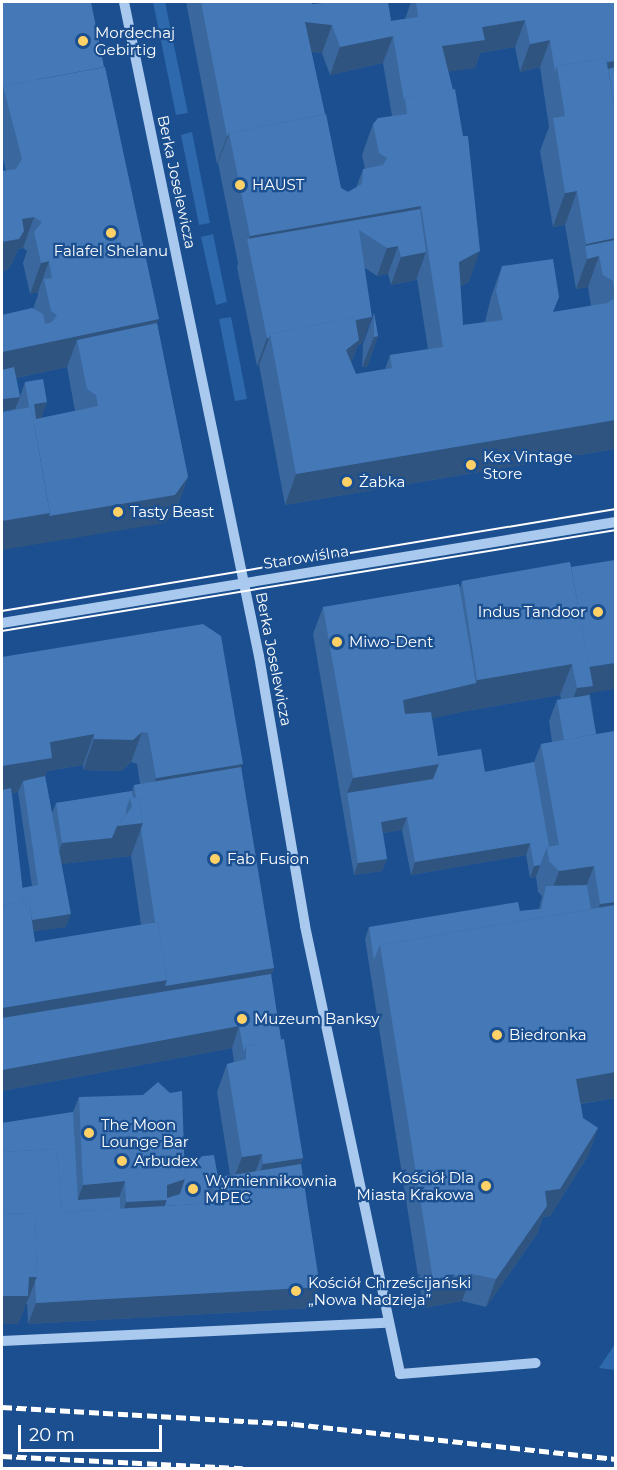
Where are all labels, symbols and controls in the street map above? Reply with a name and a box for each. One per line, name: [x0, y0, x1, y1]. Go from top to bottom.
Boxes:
place label: Mordechaj Gebirtig: [95, 23, 175, 58]
marker: Mordechaj Gebirtig: [76, 34, 90, 48]
street label: Berka Joselewicza: [154, 114, 200, 250]
place label: HAUST: [252, 176, 304, 194]
marker: HAUST: [233, 178, 247, 192]
marker: Falafel Shelanu: [104, 226, 118, 240]
place label: Falafel Shelanu: [54, 242, 168, 260]
place label: Kex Vintage Store: [483, 447, 572, 482]
marker: Kex Vintage Store: [464, 458, 478, 472]
place label: Żabka: [359, 473, 405, 491]
marker: Żabka: [340, 475, 354, 489]
place label: Tasty Beast: [130, 503, 214, 521]
marker: Tasty Beast: [111, 505, 125, 519]
street label: Starowiślna: [262, 541, 350, 573]
street label: Berka Joselewicza: [252, 590, 296, 728]
place label: Indus Tandoor: [478, 603, 586, 621]
marker: Indus Tandoor: [591, 605, 605, 619]
place label: Miwo-Dent: [349, 633, 433, 651]
marker: Miwo-Dent: [330, 635, 344, 649]
place label: Fab Fusion: [227, 850, 309, 868]
marker: Fab Fusion: [208, 852, 222, 866]
place label: Muzeum Banksy: [254, 1010, 379, 1028]
marker: Muzeum Banksy: [235, 1012, 249, 1026]
place label: Biedronka: [509, 1026, 587, 1044]
marker: Biedronka: [490, 1028, 504, 1042]
place label: The Moon Lounge Bar: [101, 1115, 189, 1150]
marker: The Moon Lounge Bar: [82, 1126, 96, 1140]
place label: Arbudex: [134, 1152, 198, 1170]
marker: Arbudex: [115, 1154, 129, 1168]
place label: Kościół Dla Miasta Krakowa: [357, 1168, 474, 1203]
place label: Wymiennikownia MPEC: [205, 1171, 337, 1206]
marker: Kościół Dla Miasta Krakowa: [479, 1179, 493, 1193]
marker: Wymiennikownia MPEC: [186, 1182, 200, 1196]
place label: Kościół Chrześcijański „Nowa Nadzieja”: [308, 1273, 471, 1308]
marker: Kościół Chrześcijański „Nowa Nadzieja”: [289, 1284, 303, 1298]
scale bar: [21, 1413, 165, 1451]
text: 20 m: [29, 1424, 75, 1446]

